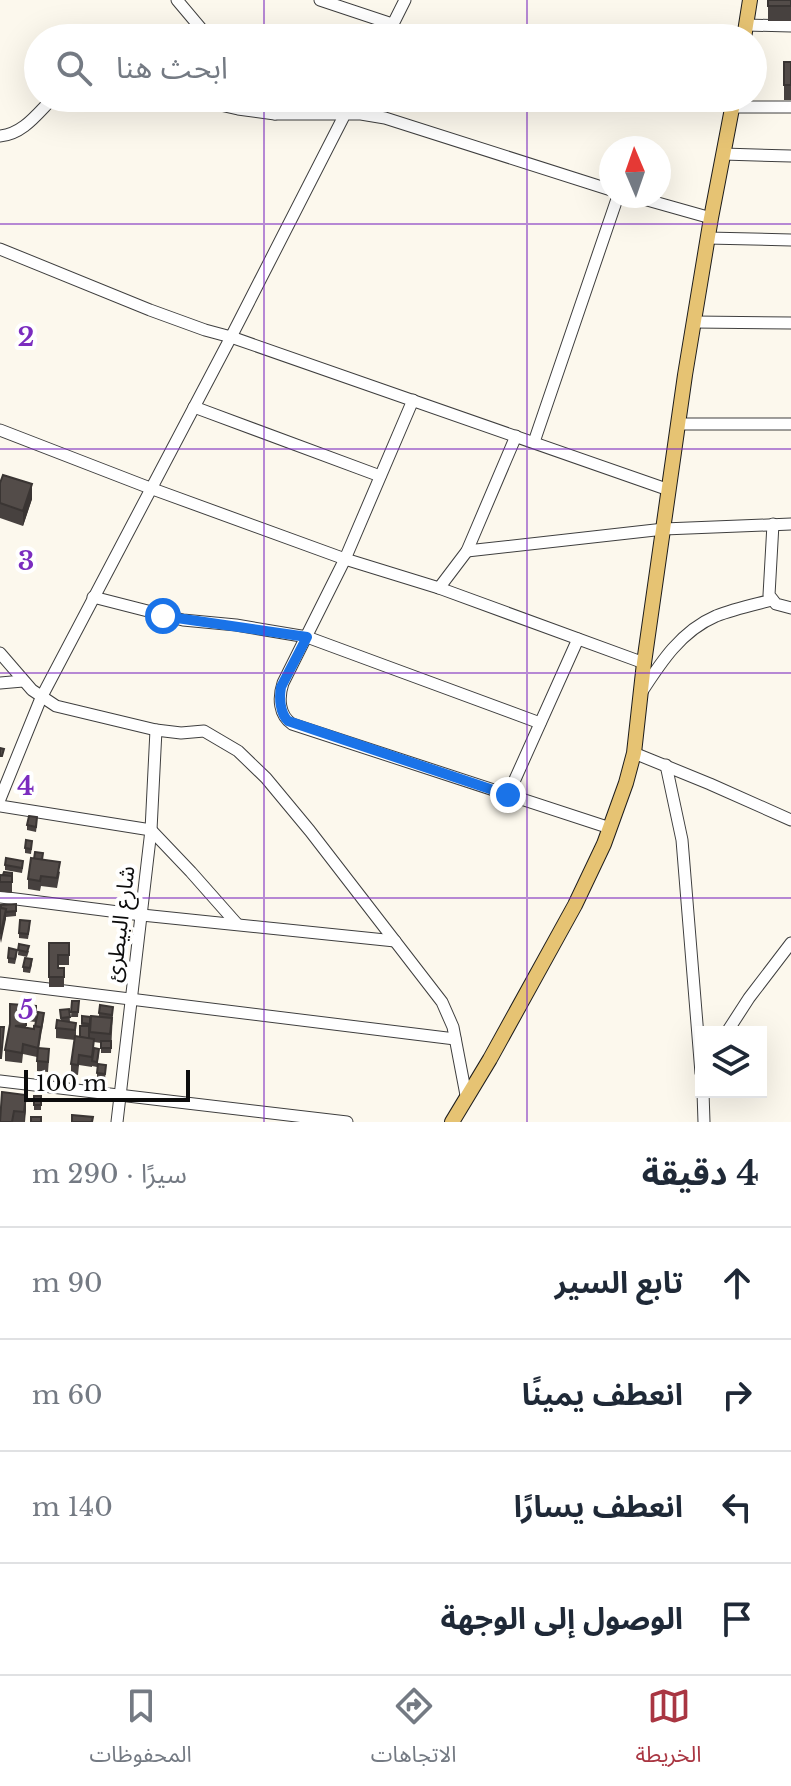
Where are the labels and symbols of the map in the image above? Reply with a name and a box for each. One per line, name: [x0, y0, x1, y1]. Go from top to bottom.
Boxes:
north arrow: [599, 136, 671, 208]
text: 2: [18, 321, 34, 353]
text: 3: [18, 545, 34, 577]
route start: [145, 598, 181, 634]
text: 4: [17, 770, 35, 802]
route end: [490, 777, 526, 813]
street label: شارع البيطرئ: [99, 864, 144, 984]
text: 5: [18, 994, 34, 1026]
scale bar: [24, 1066, 190, 1102]

